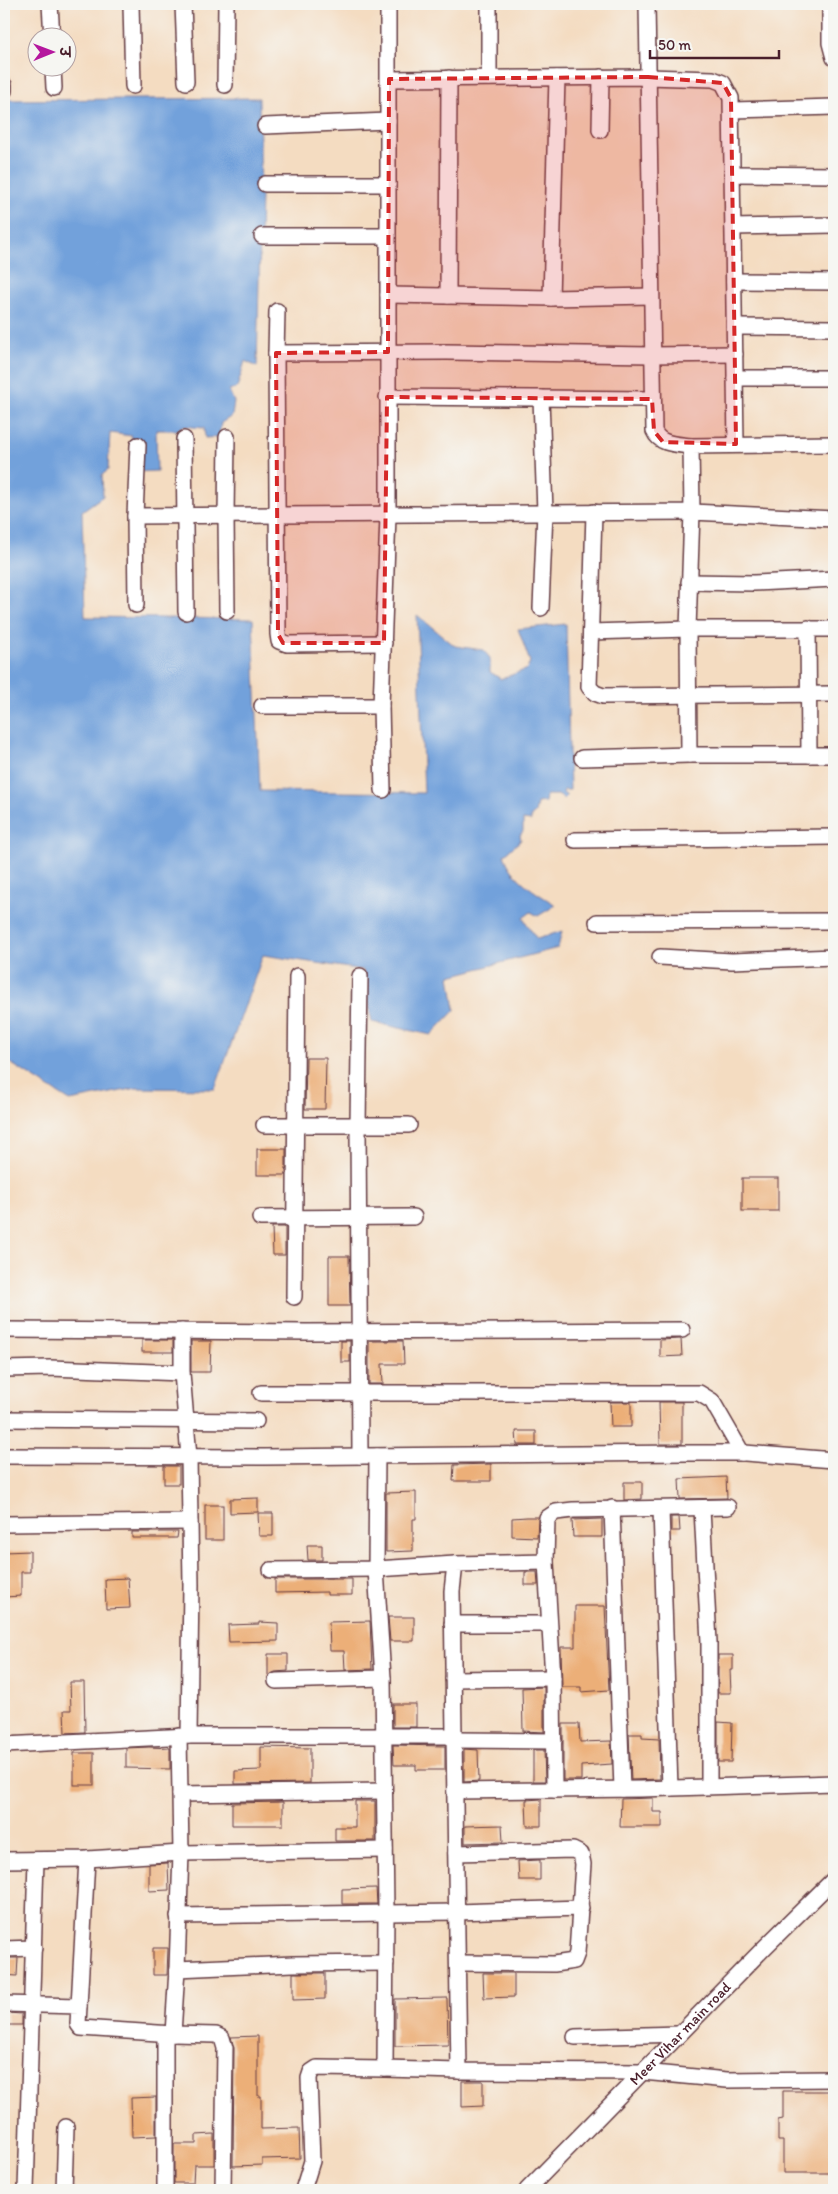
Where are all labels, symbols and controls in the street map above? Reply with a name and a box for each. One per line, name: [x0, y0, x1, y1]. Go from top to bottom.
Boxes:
north arrow: [28, 28, 78, 78]
scale bar: [650, 28, 779, 60]
text: 50 m: [658, 36, 691, 54]
text: उ: [56, 45, 73, 58]
street label: Meer Vihar main road: [626, 1978, 735, 2089]

